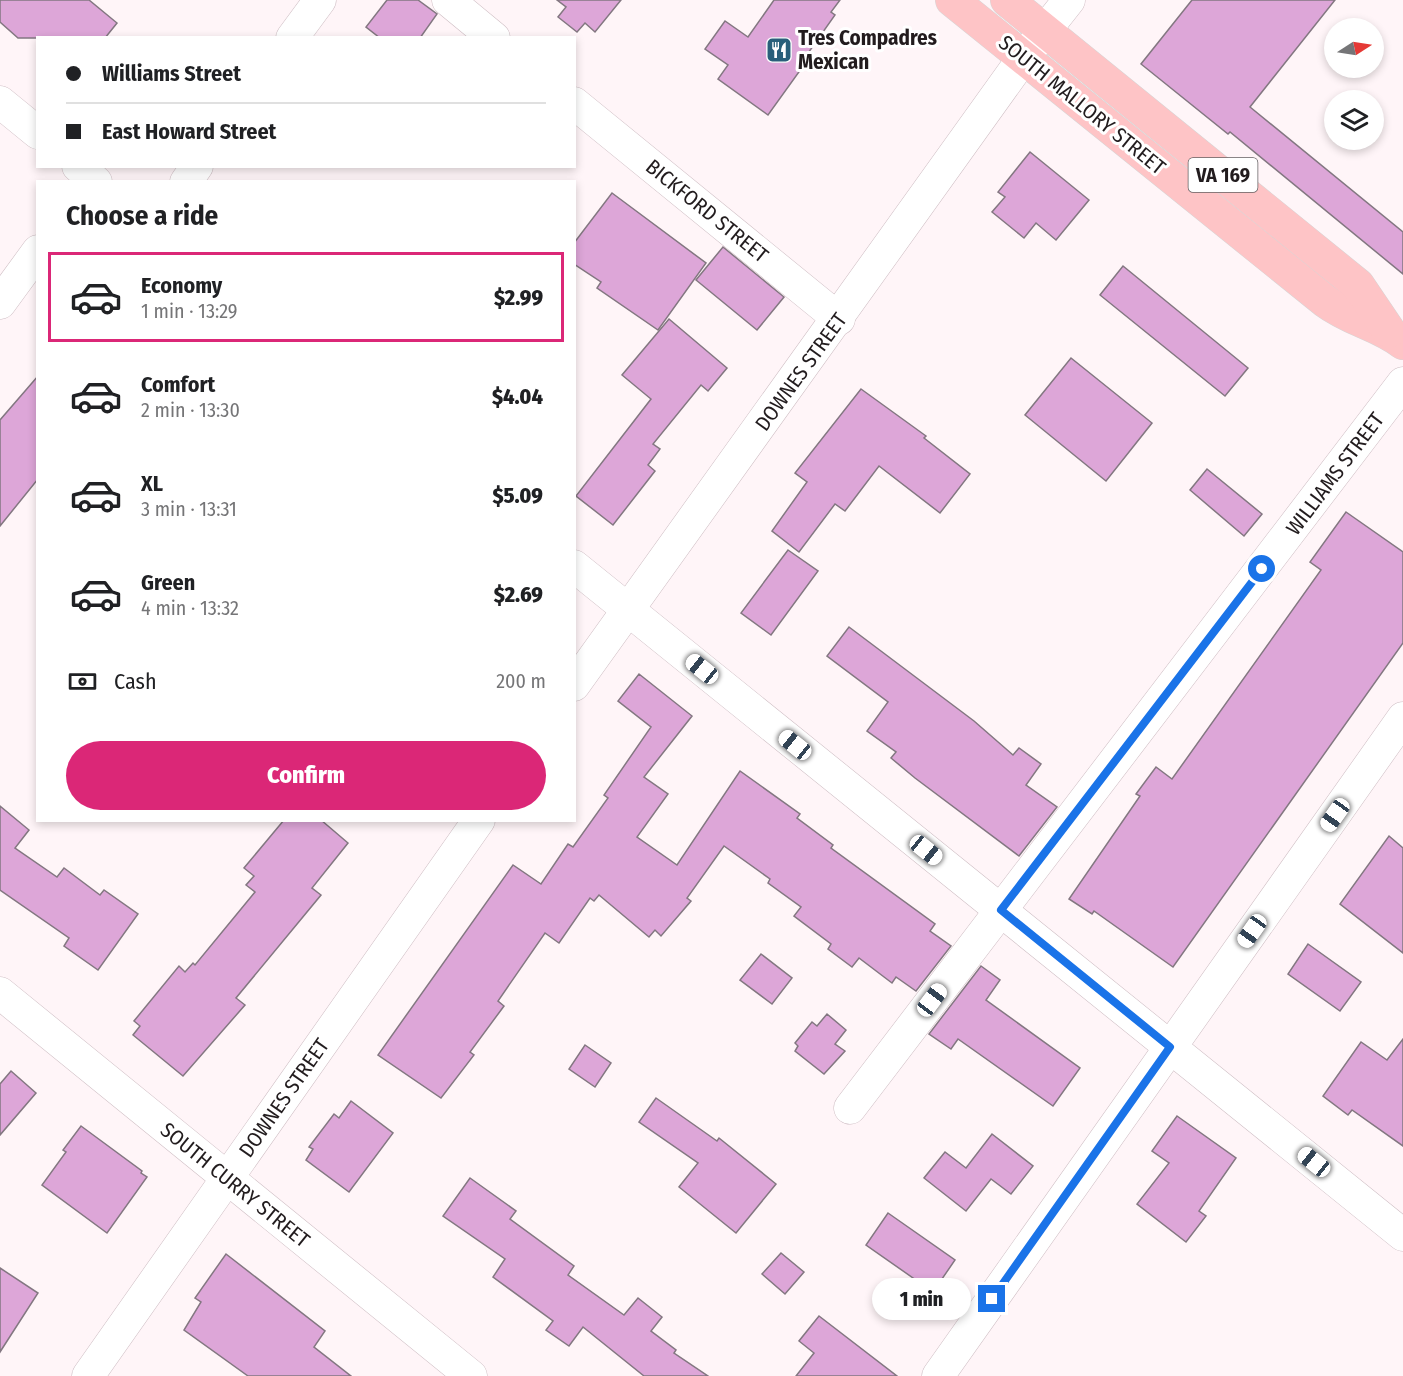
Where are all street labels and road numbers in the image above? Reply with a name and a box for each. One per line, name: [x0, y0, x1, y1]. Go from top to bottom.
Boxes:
street label: SOUTH MALLORY STREET: [993, 30, 1171, 180]
street label: BICKFORD STREET: [641, 154, 774, 268]
road number: VA 169: [1188, 158, 1258, 192]
street label: DOWNES STREET: [750, 308, 853, 436]
street label: WILLIAMS STREET: [1280, 407, 1390, 540]
street label: DOWNES STREET: [233, 1033, 335, 1163]
street label: SOUTH CURRY STREET: [155, 1117, 315, 1253]

